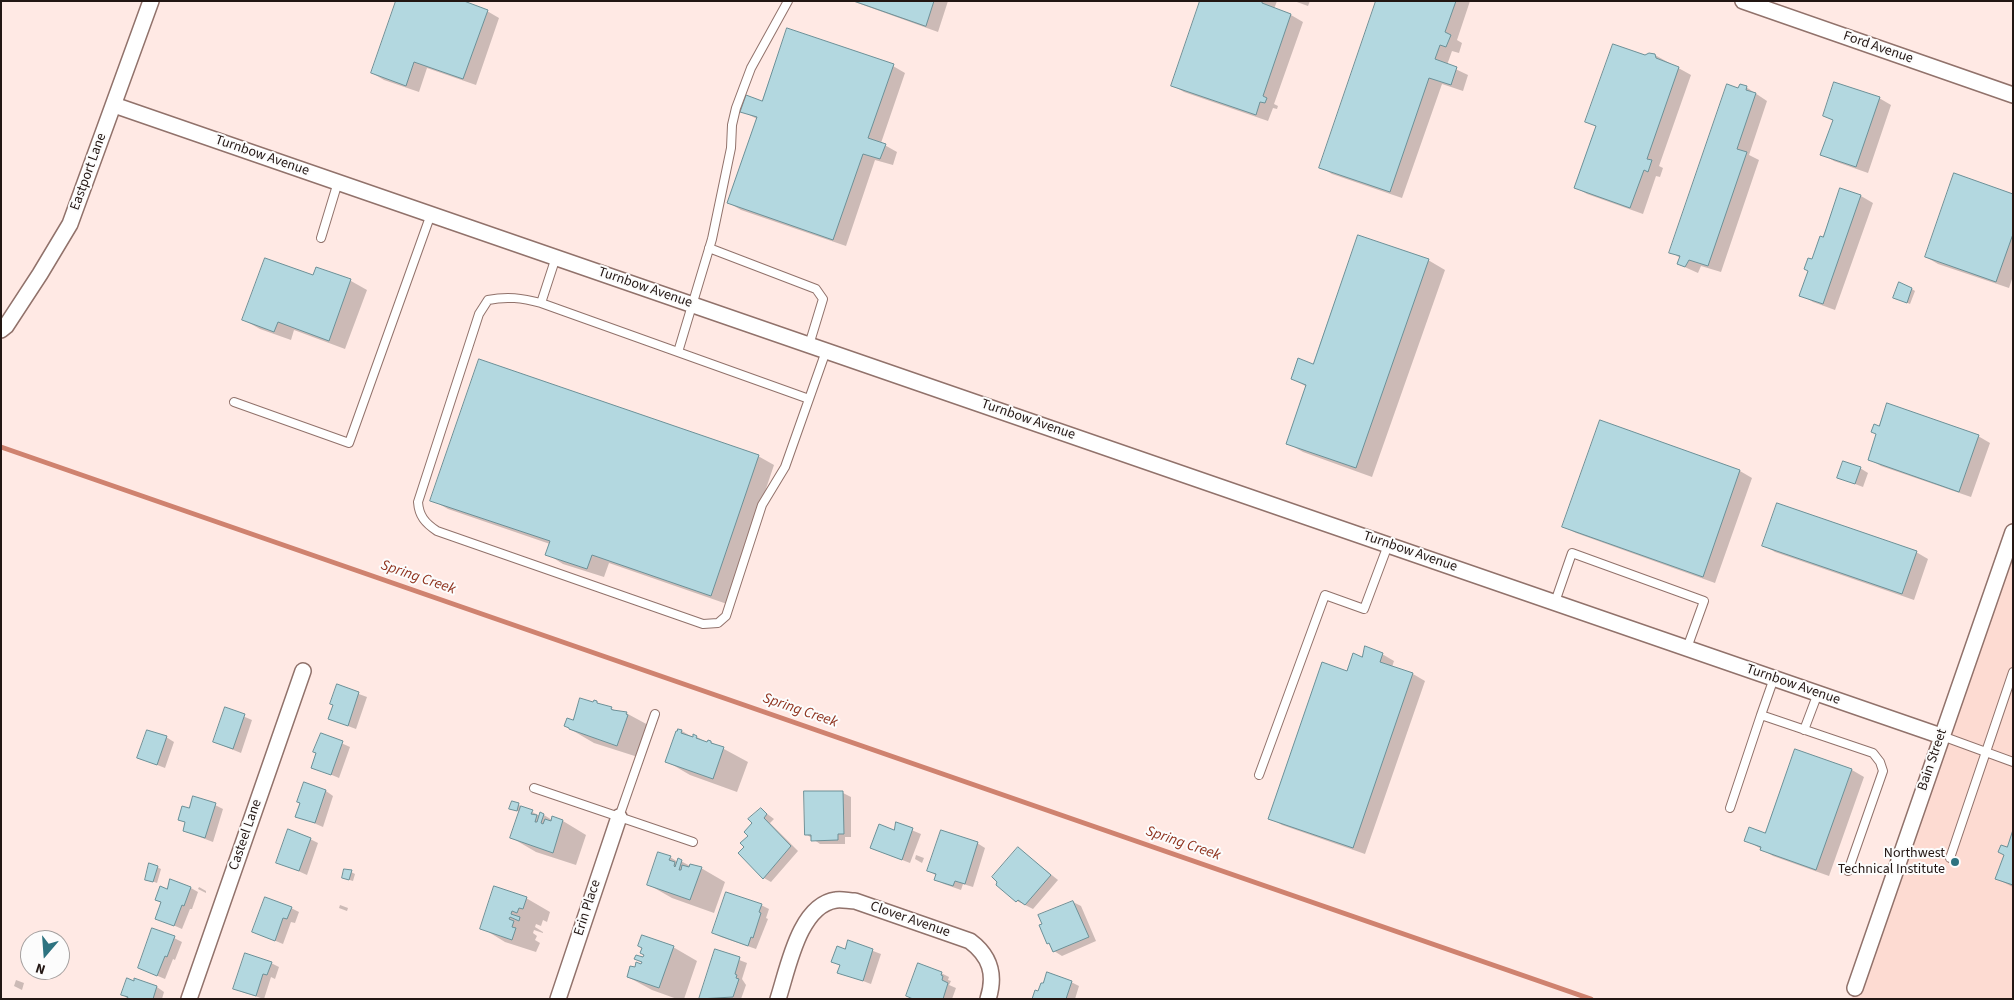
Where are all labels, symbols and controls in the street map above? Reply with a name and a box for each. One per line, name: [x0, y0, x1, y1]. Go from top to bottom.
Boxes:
street label: Ford Avenue: [1841, 28, 1915, 68]
street label: Eastport Lane: [67, 131, 111, 213]
street label: Turnbow Avenue: [213, 132, 311, 180]
street label: Turnbow Avenue: [596, 264, 694, 312]
street label: Turnbow Avenue: [979, 396, 1077, 444]
street label: Turnbow Avenue: [1361, 528, 1459, 576]
water label: Spring Creek: [378, 557, 458, 599]
street label: Turnbow Avenue: [1744, 661, 1842, 709]
water label: Spring Creek: [760, 690, 840, 732]
street label: Bain Street: [1915, 727, 1951, 793]
street label: Casteel Lane: [226, 797, 266, 873]
water label: Spring Creek: [1143, 823, 1223, 865]
place label: Northwest Technical Institute: [1838, 846, 1945, 879]
marker: Northwest Technical Institute: [1949, 856, 1961, 868]
street label: Erin Place: [571, 878, 605, 938]
street label: Clover Avenue: [868, 898, 952, 942]
north arrow: [20, 930, 70, 980]
text: N: [33, 957, 48, 979]

